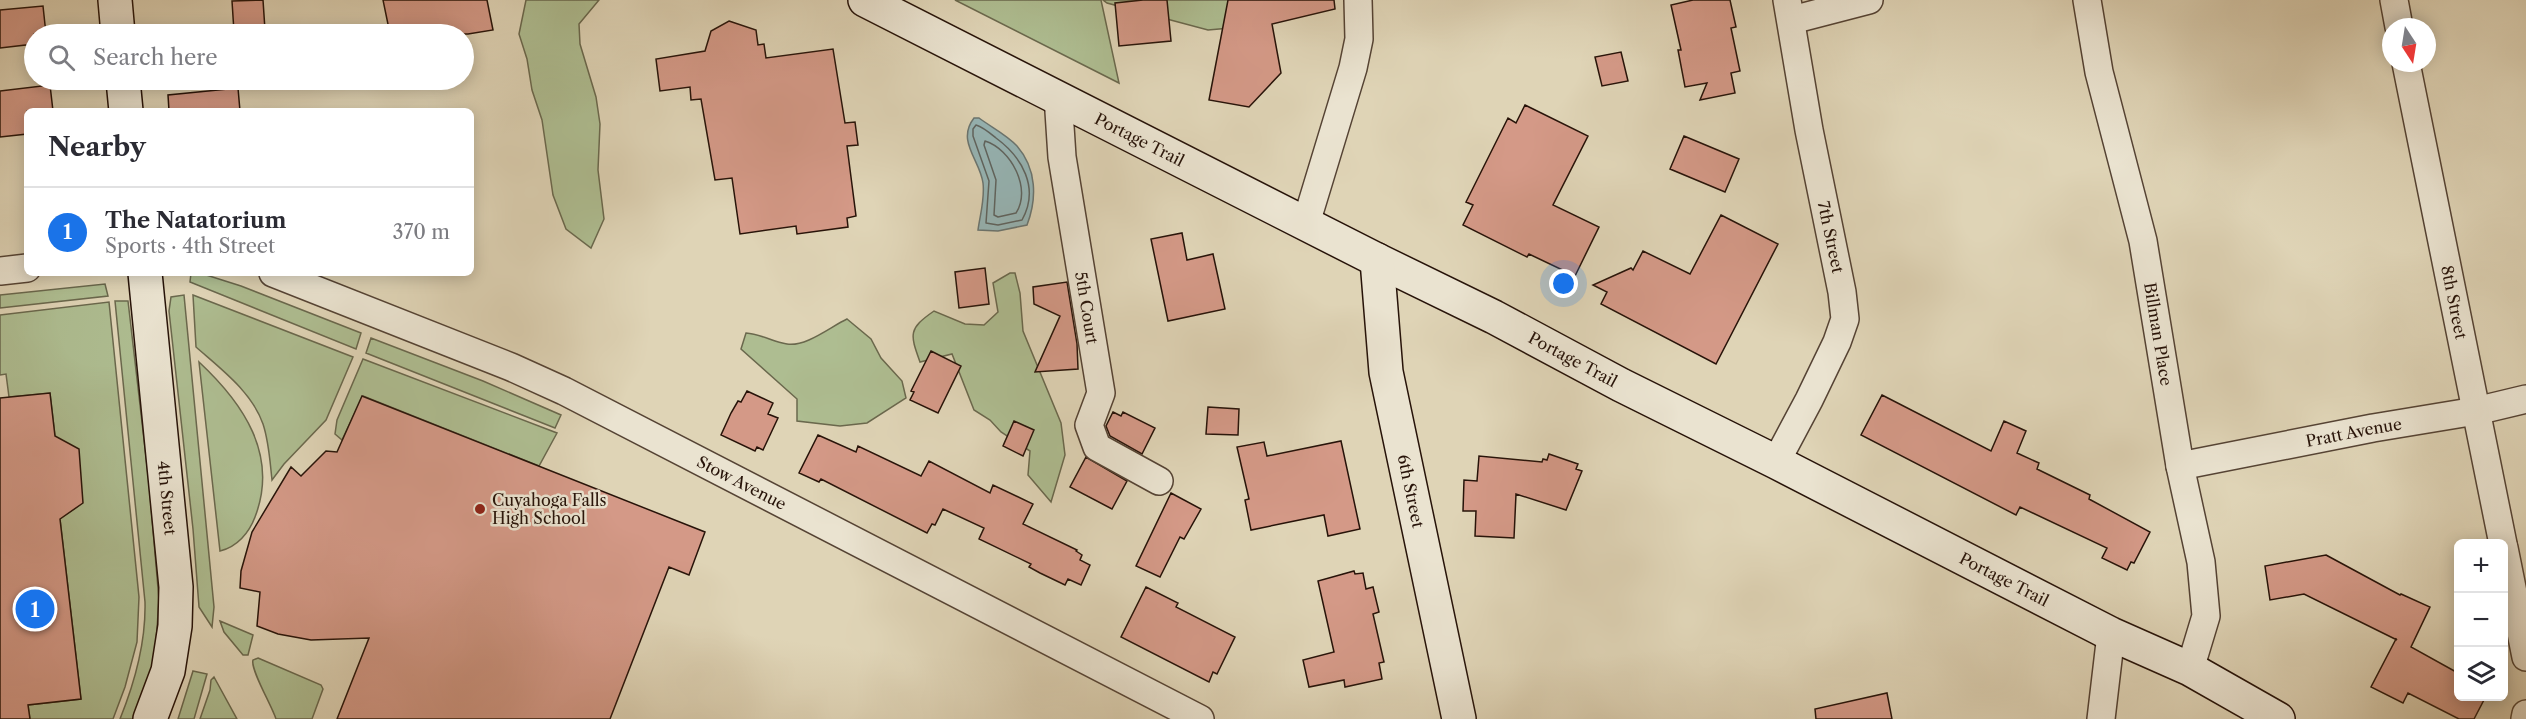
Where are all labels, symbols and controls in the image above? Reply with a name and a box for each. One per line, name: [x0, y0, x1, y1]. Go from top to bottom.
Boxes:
north arrow: [2382, 18, 2436, 72]
search box: [24, 24, 474, 90]
icon: search: [45, 41, 78, 74]
text: Search here: [93, 44, 218, 71]
street label: Portage Trail: [1091, 108, 1188, 171]
text: Nearby: [48, 131, 146, 163]
street label: 7th Street: [1814, 199, 1848, 275]
text: The Natatorium: [105, 207, 287, 234]
text: 1: [63, 220, 72, 244]
text: 370 m: [393, 220, 450, 244]
text: Sports · 4th Street: [105, 234, 275, 258]
street label: 8th Street: [2437, 264, 2472, 341]
your location: [1549, 269, 1578, 298]
street label: 5th Court: [1071, 270, 1103, 346]
street label: Billman Place: [2140, 281, 2177, 387]
street label: Portage Trail: [1525, 327, 1621, 391]
street label: Pratt Avenue: [2304, 413, 2403, 451]
street label: Stow Avenue: [694, 451, 790, 514]
street label: 6th Street: [1394, 452, 1429, 530]
street label: 4th Street: [154, 460, 181, 536]
place label: Cuyahoga Falls High School: [492, 490, 606, 528]
marker: Cuyahoga Falls High School: [473, 502, 487, 516]
map controls: [2454, 539, 2508, 701]
button: +: [2454, 539, 2508, 593]
street label: Portage Trail: [1956, 548, 2052, 610]
pin: 1: [15, 586, 54, 632]
button: −: [2454, 593, 2508, 647]
button: layers: [2454, 647, 2508, 701]

